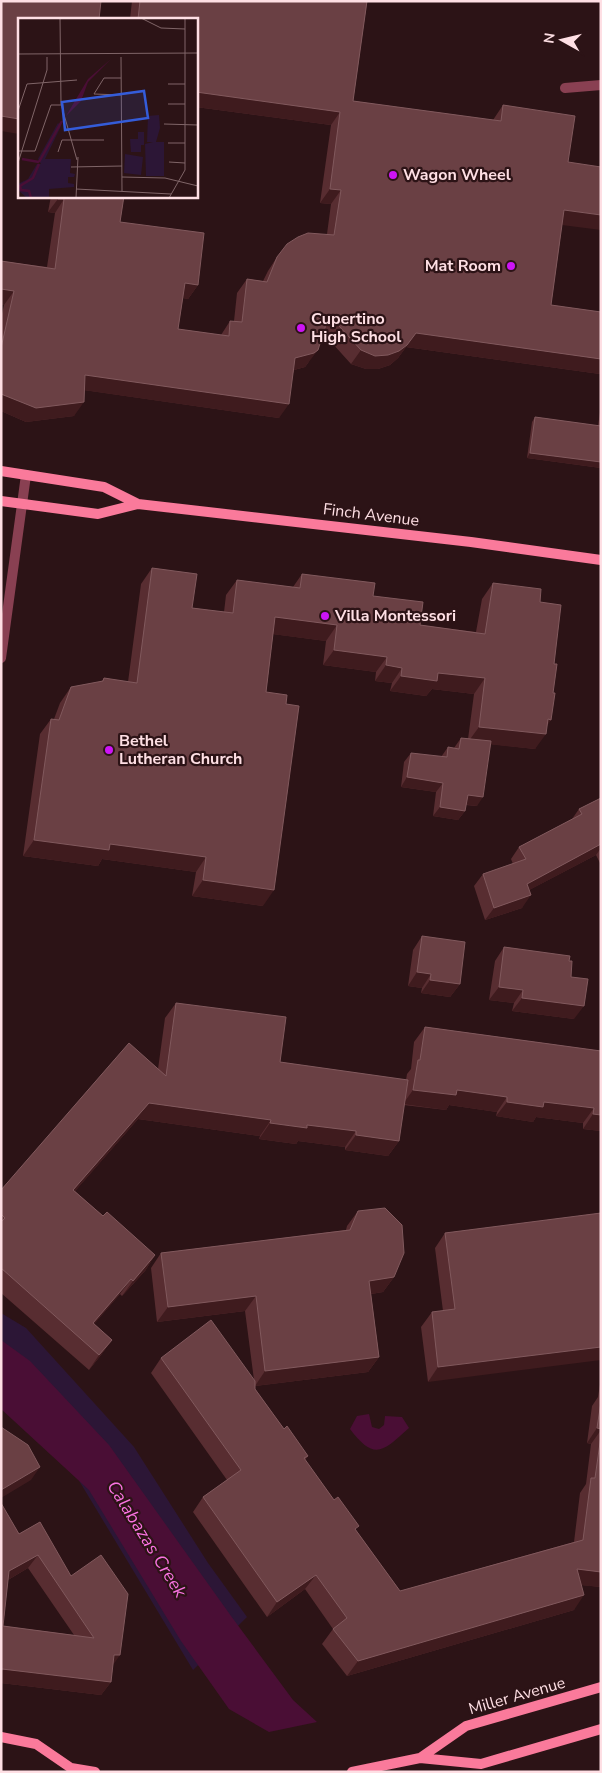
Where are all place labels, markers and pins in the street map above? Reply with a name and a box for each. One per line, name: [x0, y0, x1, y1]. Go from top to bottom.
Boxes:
place label: Wagon Wheel: [403, 164, 511, 186]
marker: Wagon Wheel: [387, 169, 399, 181]
place label: Mat Room: [425, 255, 501, 277]
marker: Mat Room: [505, 260, 517, 272]
place label: Cupertino High School: [311, 308, 401, 348]
marker: Cupertino High School: [295, 322, 307, 334]
place label: Villa Montessori: [334, 605, 456, 627]
marker: Villa Montessori: [319, 610, 331, 622]
place label: Bethel Lutheran Church: [119, 730, 242, 770]
marker: Bethel Lutheran Church: [103, 744, 115, 756]

